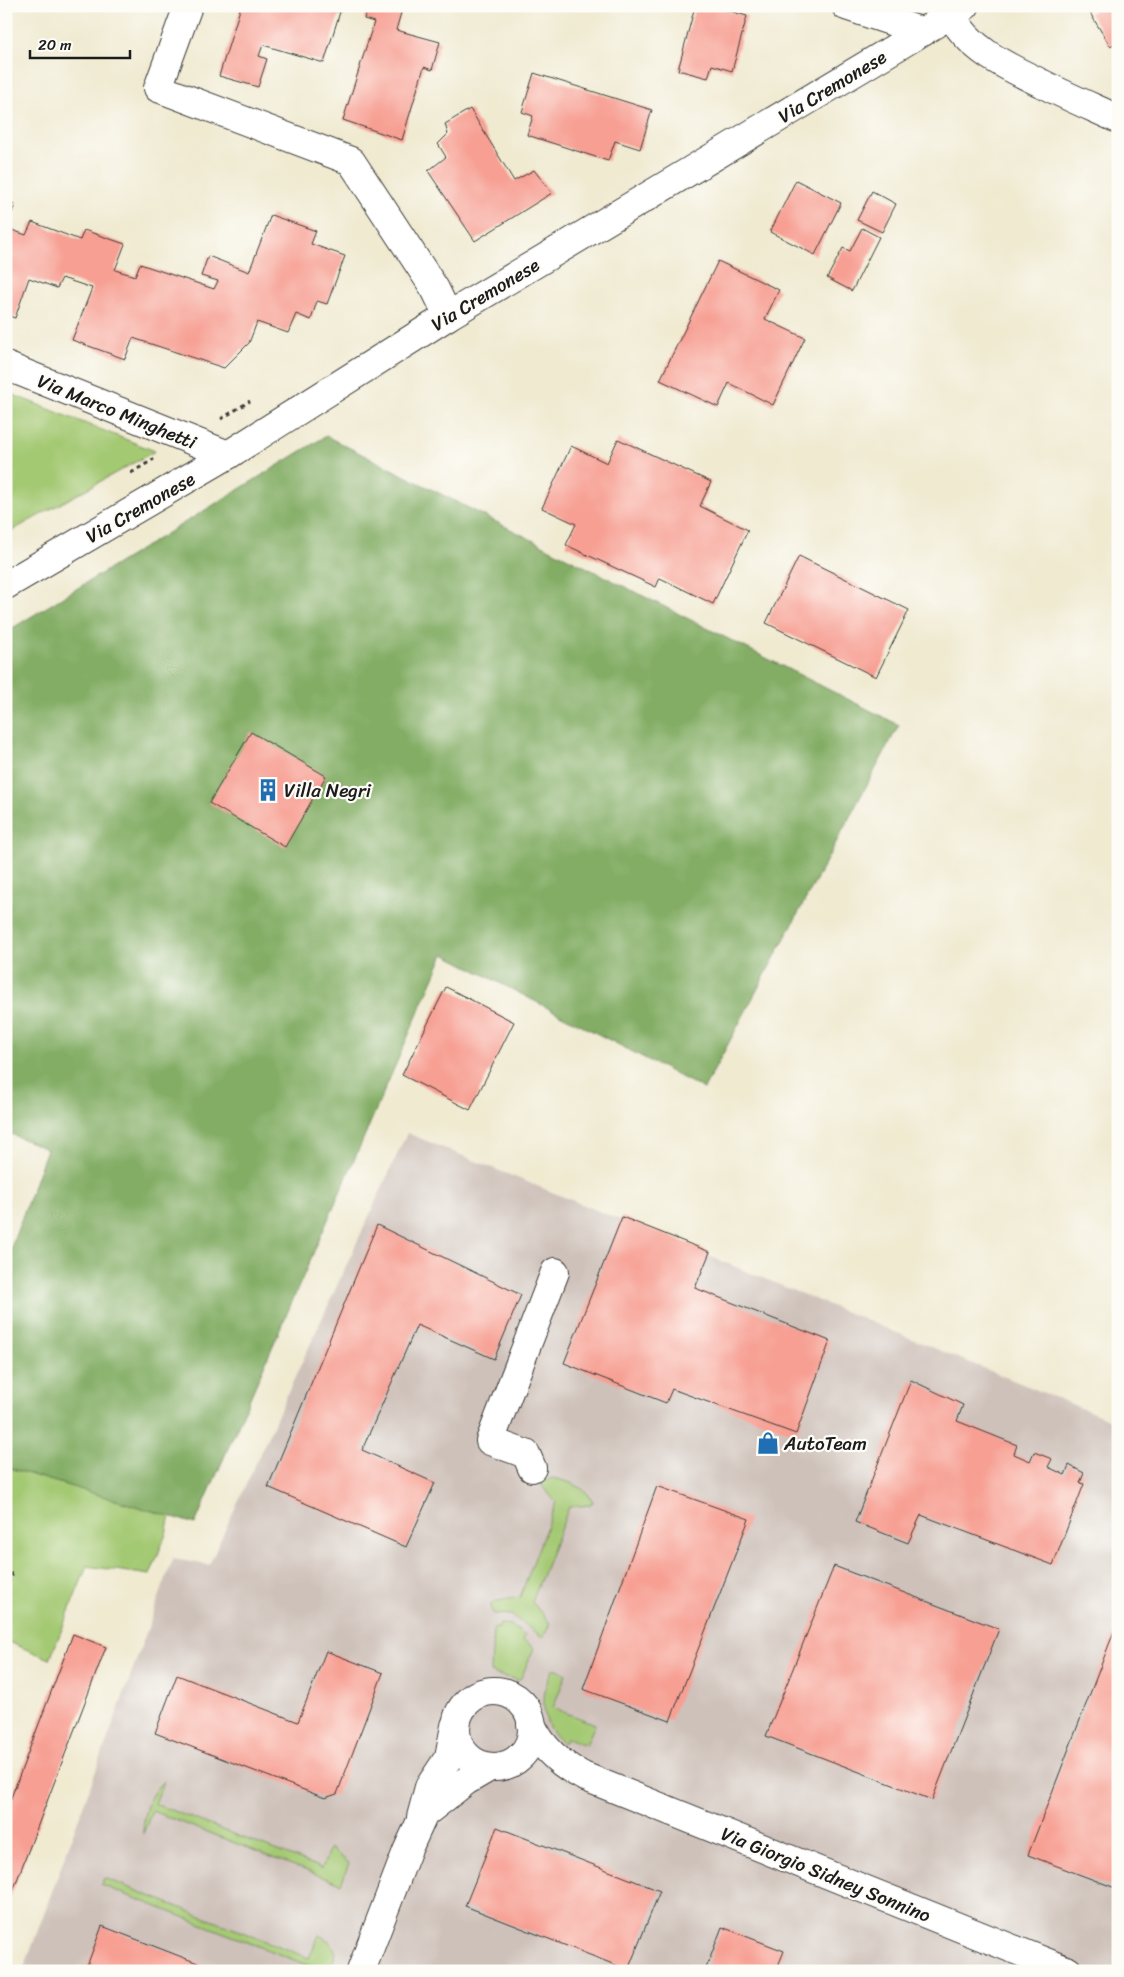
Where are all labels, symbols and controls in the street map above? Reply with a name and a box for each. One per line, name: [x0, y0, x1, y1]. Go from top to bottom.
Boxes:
scale bar: [30, 28, 130, 60]
text: 20 m: [38, 32, 72, 58]
street label: Via Cremonese: [771, 41, 893, 132]
street label: Via Cremonese: [424, 249, 546, 340]
street label: Via Marco Minghetti: [32, 364, 202, 459]
street label: Via Cremonese: [79, 463, 201, 552]
place label: Villa Negri: [284, 774, 372, 807]
building icon: Villa Negri: [255, 777, 281, 803]
place label: AutoTeam: [783, 1427, 867, 1460]
shop icon: AutoTeam: [755, 1430, 781, 1456]
street label: Via Giorgio Sidney Sonnino: [716, 1817, 936, 1932]

